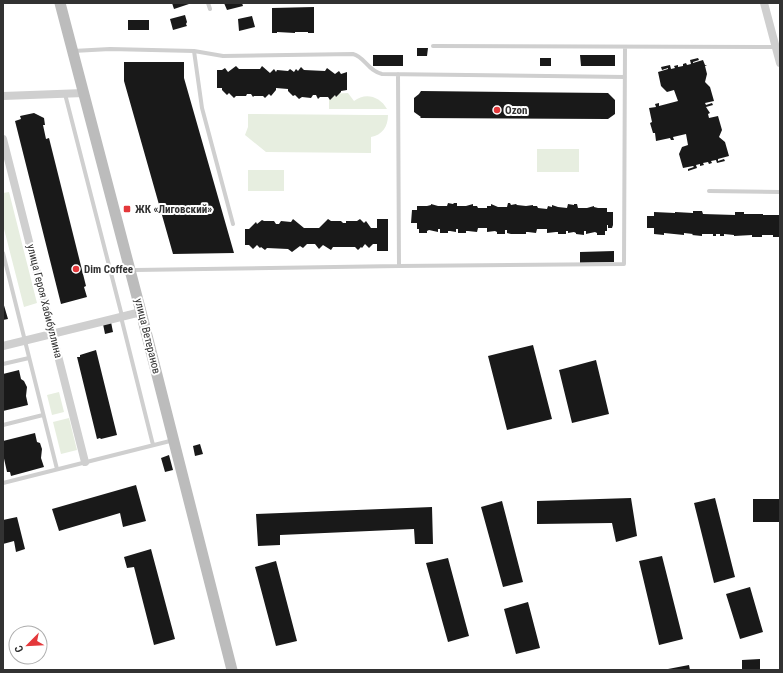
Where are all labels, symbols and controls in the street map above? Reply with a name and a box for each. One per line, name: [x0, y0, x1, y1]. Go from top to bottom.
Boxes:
place label: Ozon: [505, 104, 527, 117]
marker: Ozon: [492, 105, 502, 115]
place label: ЖК «Лиговский»: [135, 203, 212, 216]
marker: ЖК «Лиговский»: [122, 204, 132, 214]
street label: улица Героя Хабибуллина: [24, 243, 65, 359]
place label: Dim Coffee: [84, 263, 133, 276]
marker: Dim Coffee: [71, 264, 81, 274]
street label: улица Ветеранов: [132, 297, 163, 375]
north arrow: [8, 625, 48, 665]
text: С: [12, 643, 27, 654]

